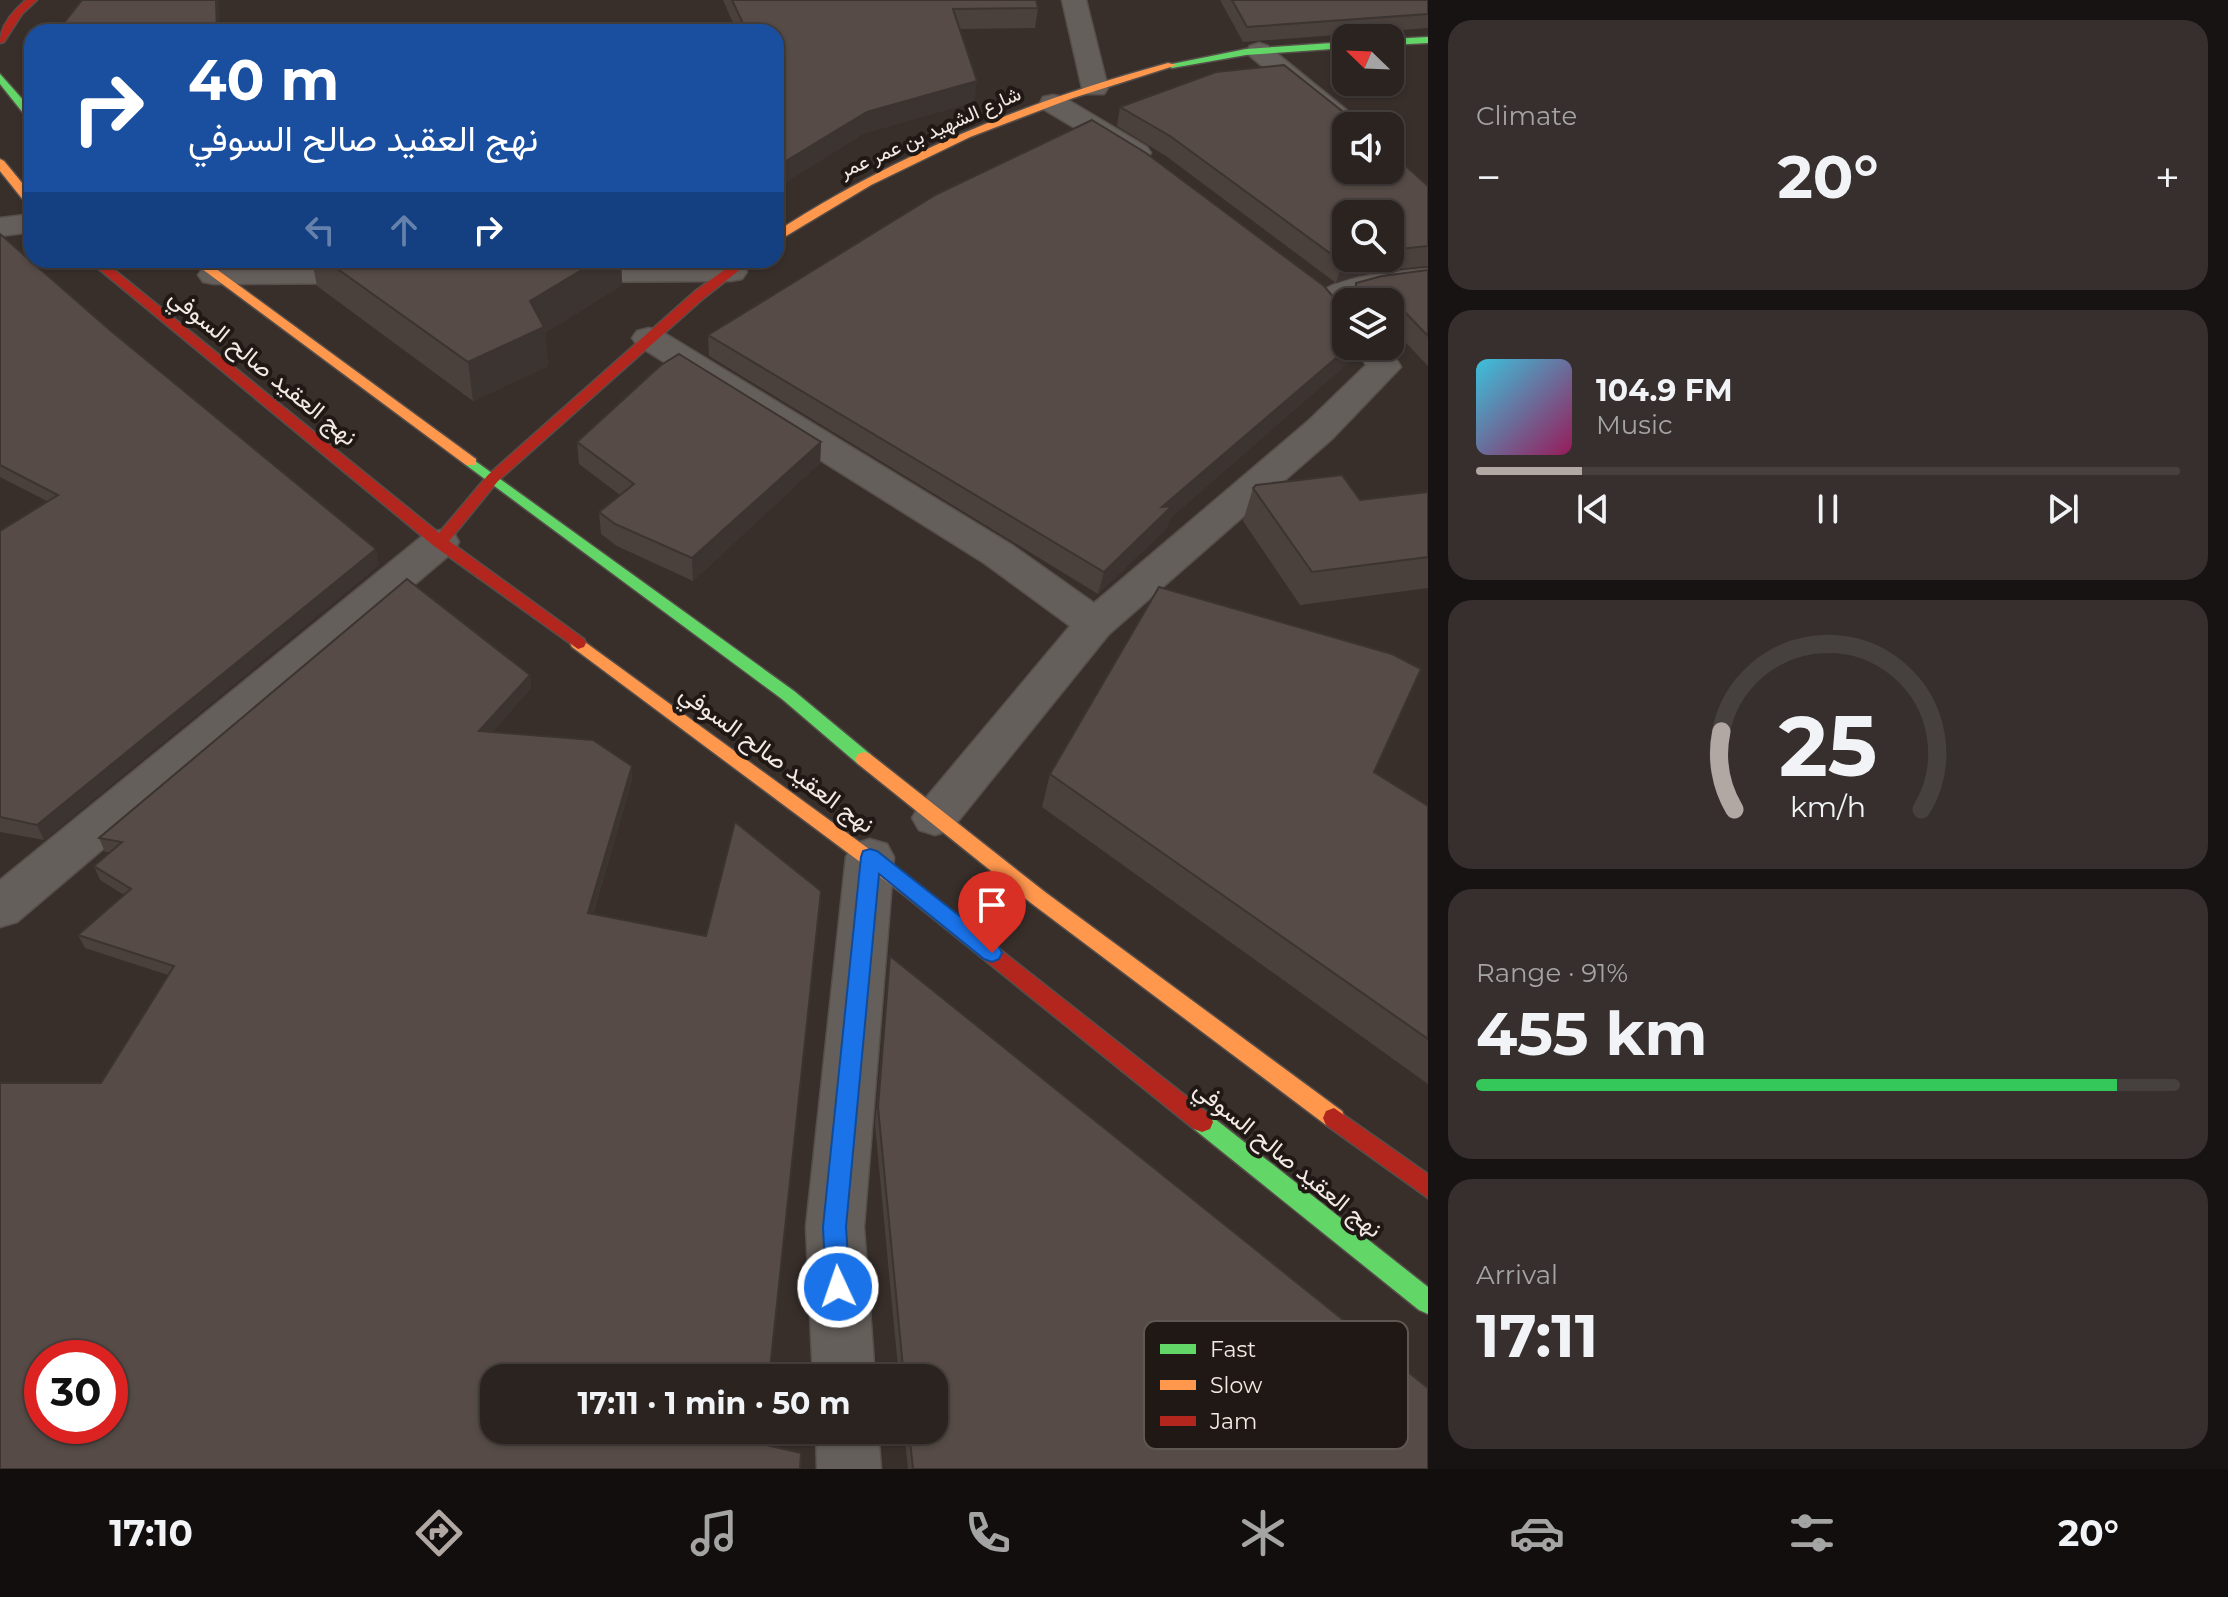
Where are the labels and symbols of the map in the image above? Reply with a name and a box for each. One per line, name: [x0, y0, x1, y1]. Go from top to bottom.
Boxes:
north arrow: [1332, 24, 1404, 96]
street label: شارع الشهيد بن عمر عمر: [835, 81, 1025, 185]
street label: نهج العقيد صالح السوفي: [160, 282, 363, 455]
street label: نهج العقيد صالح السوفي: [671, 678, 880, 843]
pin: [958, 871, 1026, 953]
street label: نهج العقيد صالح السوفي: [1185, 1074, 1388, 1247]
position arrow: [796, 1245, 880, 1329]
legend: [1144, 1321, 1408, 1449]
text: Fast: [1210, 1336, 1256, 1363]
speed limit sign: 30: [24, 1340, 128, 1444]
text: Slow: [1210, 1372, 1263, 1399]
text: Jam: [1209, 1408, 1257, 1435]

